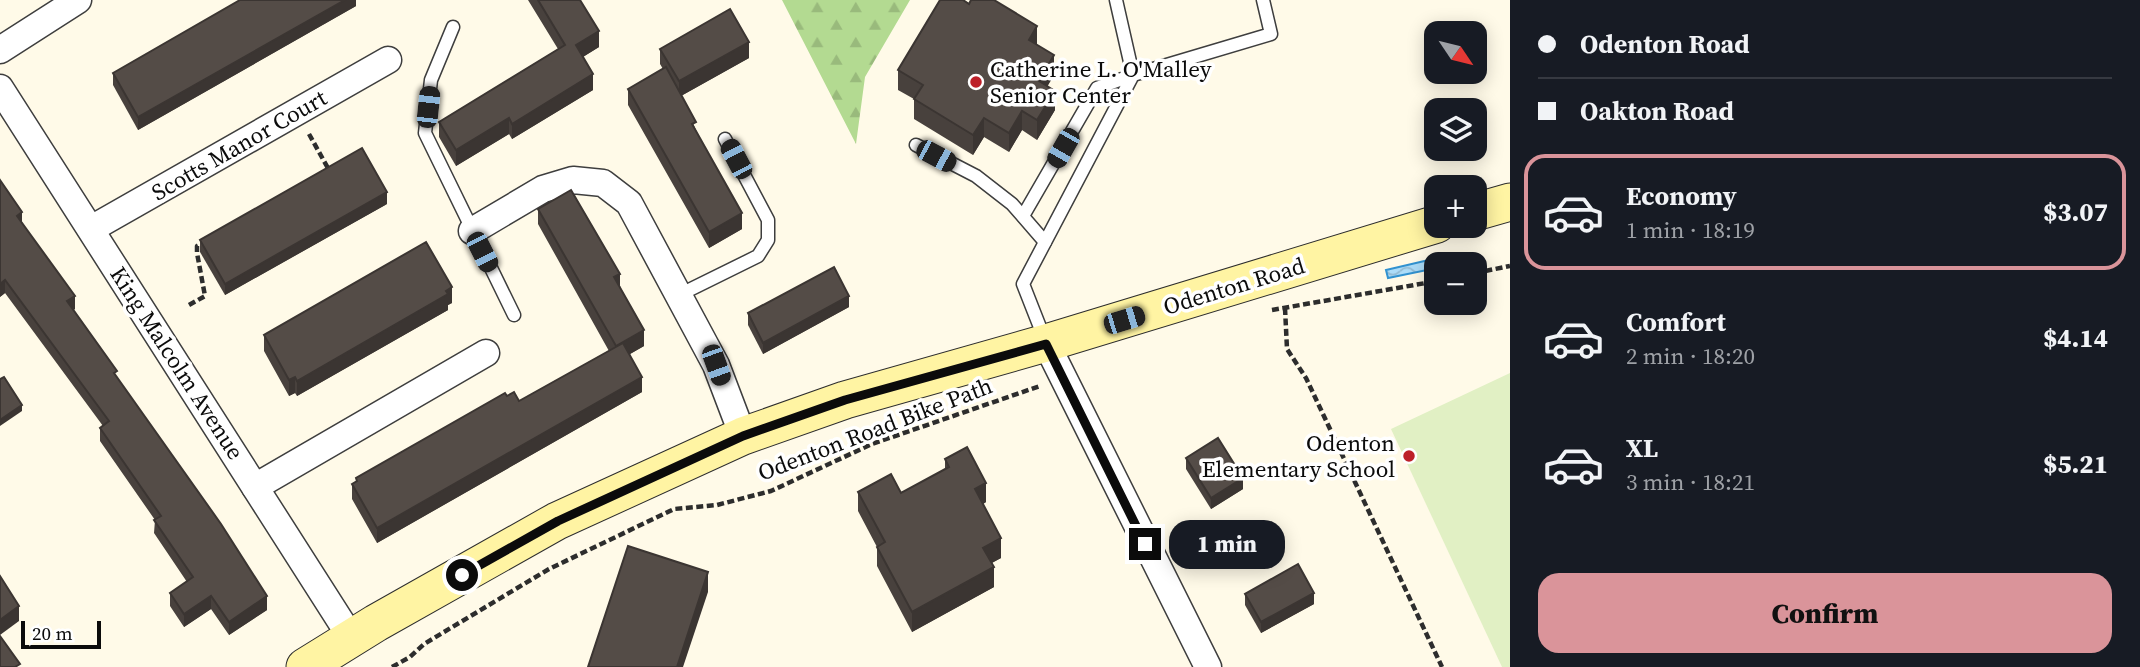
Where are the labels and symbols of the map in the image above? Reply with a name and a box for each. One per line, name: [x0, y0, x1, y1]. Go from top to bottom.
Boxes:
north arrow: [1424, 21, 1488, 84]
place label: Catherine L. O'Malley Senior Center: [990, 53, 1212, 111]
marker: Catherine L. O'Malley Senior Center: [968, 74, 984, 90]
street label: Scotts Manor Court: [146, 82, 333, 208]
car: [416, 85, 441, 129]
car: [1044, 125, 1083, 171]
car: [717, 136, 756, 182]
car: [913, 137, 960, 175]
car: [464, 229, 501, 275]
street label: Odenton Road: [1159, 249, 1309, 323]
street label: King Malcolm Avenue: [102, 260, 252, 466]
car: [1101, 304, 1148, 336]
car: [699, 342, 734, 388]
street label: Odenton Road Bike Path: [753, 369, 997, 489]
place label: Odenton Elementary School: [1202, 427, 1395, 485]
marker: Odenton Elementary School: [1401, 448, 1417, 464]
callout: 1 min: [1170, 520, 1285, 568]
route end: [1129, 528, 1161, 560]
route start: [446, 559, 478, 591]
scale bar: [21, 618, 102, 650]

